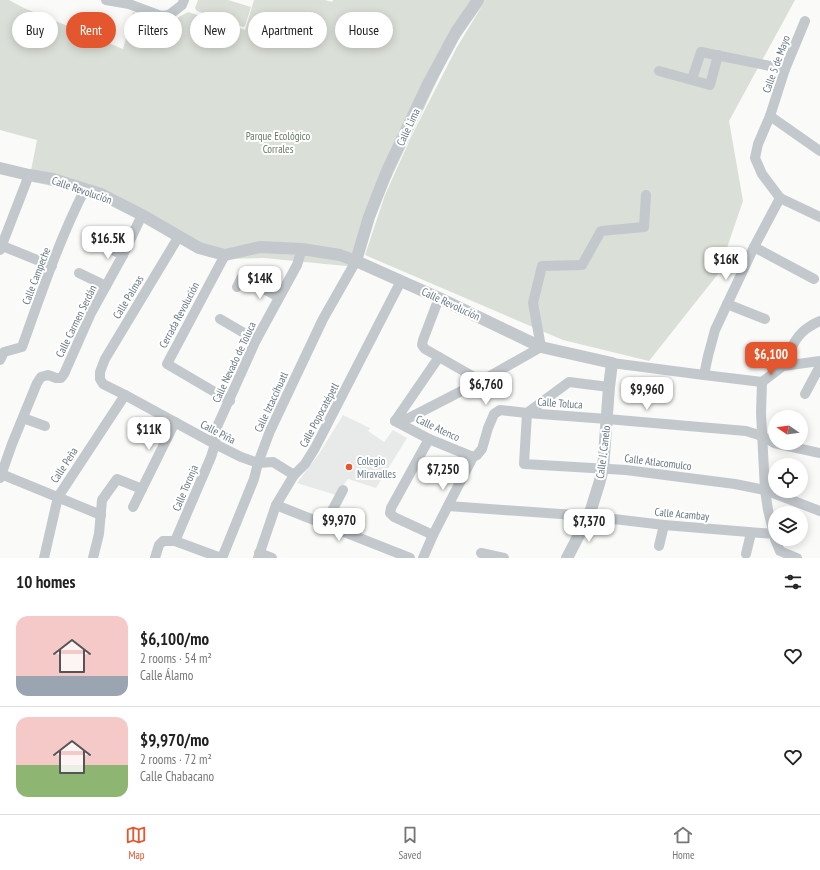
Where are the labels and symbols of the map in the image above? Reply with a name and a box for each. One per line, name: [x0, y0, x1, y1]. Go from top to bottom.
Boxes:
street label: Calle 5 de Mayo: [759, 33, 793, 95]
street label: Calle Lima: [393, 106, 423, 148]
park label: Parque Ecológico Corrales: [246, 129, 311, 156]
street label: Calle Revolución: [50, 173, 114, 207]
pin: $16.5K: [75, 226, 141, 260]
street label: Calle Campeche: [19, 245, 54, 307]
pin: $16K: [702, 247, 750, 281]
pin: $14K: [236, 266, 284, 300]
street label: Calle Palmas: [110, 272, 147, 321]
street label: Cerrada Revolución: [156, 279, 202, 350]
street label: Calle Carmen Serdán: [52, 282, 100, 359]
street label: Calle Revolución: [420, 284, 483, 324]
street label: Calle Nevado de Toluca: [209, 319, 259, 405]
pin: $6,100: [738, 342, 804, 376]
street label: Calle Iztaccíhuatl: [251, 369, 291, 434]
pin: $6,760: [453, 372, 519, 406]
pin: $9,960: [614, 377, 680, 411]
street label: Calle Popocatépetl: [296, 380, 342, 450]
street label: Calle Toluca: [537, 394, 583, 412]
north arrow: [768, 410, 808, 450]
street label: Calle Atenco: [414, 412, 462, 444]
pin: $11K: [125, 417, 173, 451]
street label: Calle Piña: [198, 417, 238, 447]
street label: Calle J. Canelo: [593, 424, 613, 479]
street label: Calle Peña: [47, 445, 81, 485]
street label: Calle Atlacomulco: [624, 451, 693, 473]
place label: Colegio Miravalles: [357, 454, 396, 481]
pin: $7,250: [410, 457, 476, 491]
marker: Colegio Miravalles: [344, 462, 354, 472]
street label: Calle Toronja: [169, 463, 201, 513]
street label: Calle Acambay: [654, 505, 711, 523]
pin: $9,970: [306, 508, 372, 542]
pin: $7,370: [556, 509, 622, 543]

